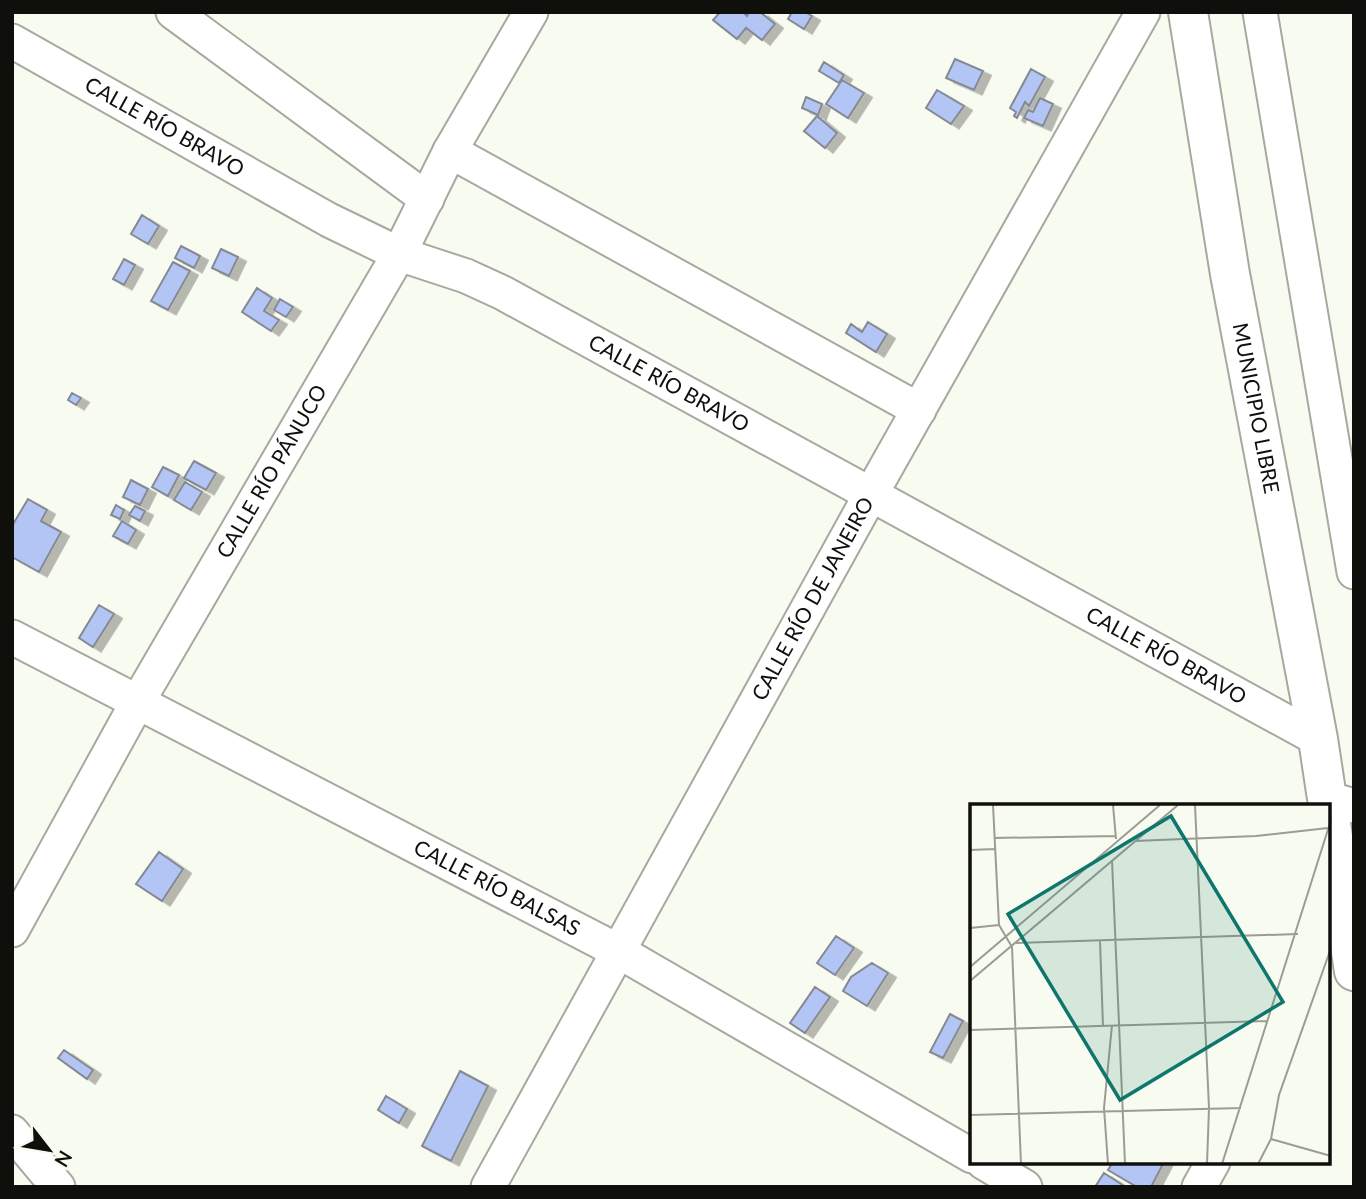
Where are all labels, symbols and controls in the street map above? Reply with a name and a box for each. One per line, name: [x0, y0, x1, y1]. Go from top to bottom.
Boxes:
street label: CALLE RÍO BRAVO: [81, 71, 249, 181]
street label: MUNICIPIO LIBRE: [1229, 321, 1285, 495]
street label: CALLE RÍO BRAVO: [585, 328, 754, 436]
street label: CALLE RÍO PÁNUCO: [210, 380, 331, 562]
street label: CALLE RÍO DE JANEIRO: [746, 492, 878, 704]
street label: CALLE RÍO BRAVO: [1082, 601, 1251, 709]
inset map: [970, 804, 1331, 1164]
street label: CALLE RÍO BALSAS: [410, 833, 585, 940]
north arrow: [14, 1115, 84, 1185]
text: N: [50, 1147, 78, 1171]

